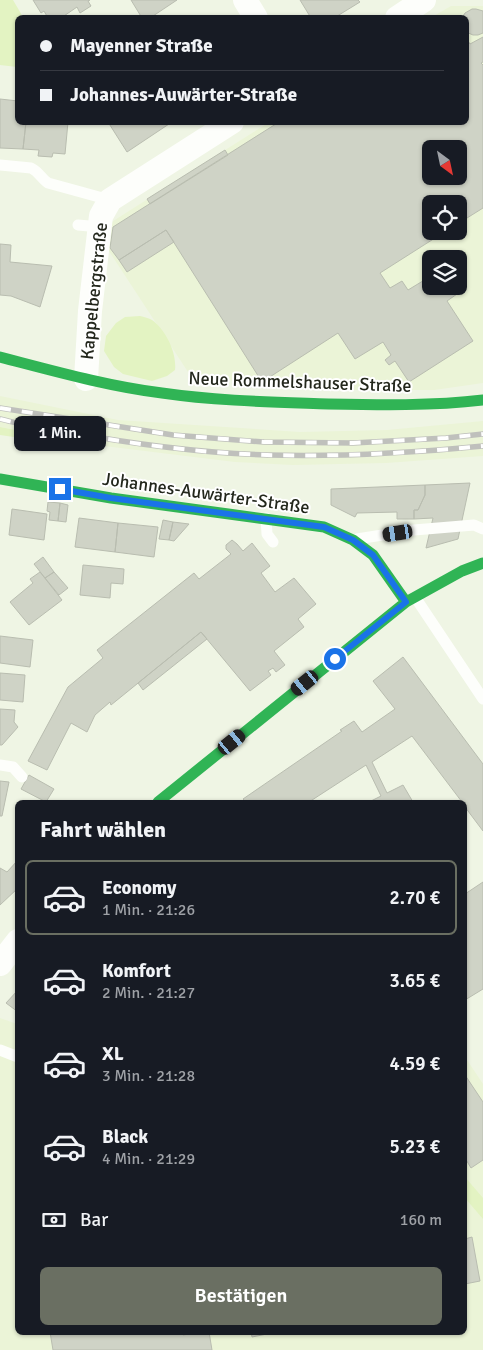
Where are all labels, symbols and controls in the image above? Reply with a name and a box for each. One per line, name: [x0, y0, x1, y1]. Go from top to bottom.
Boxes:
text: Mayenner Straße: [70, 34, 213, 58]
text: Johannes-Auwärter-Straße: [70, 83, 297, 107]
north arrow: [422, 140, 468, 185]
map controls: [422, 140, 467, 295]
button: locate: [422, 195, 467, 240]
street label: Kappelbergstraße: [76, 221, 112, 361]
button: layers: [422, 250, 467, 295]
street label: Neue Rommelshauser Straße: [188, 367, 412, 397]
callout: 1 Min.: [14, 416, 106, 452]
text: 1 Min.: [39, 423, 82, 443]
street label: Johannes-Auwärter-Straße: [101, 468, 311, 518]
route end: [49, 478, 71, 500]
car: [382, 523, 413, 543]
route start: [324, 648, 346, 670]
car: [288, 668, 321, 698]
car: [215, 727, 248, 757]
text: Fahrt wählen: [40, 816, 166, 843]
icon: car: [42, 875, 87, 920]
text: Economy: [102, 876, 176, 900]
text: 2.70 €: [390, 886, 440, 910]
text: 1 Min. · 21:26: [102, 900, 195, 920]
icon: car: [42, 958, 87, 1003]
text: Komfort: [102, 959, 171, 983]
text: 3.65 €: [390, 969, 440, 993]
text: 2 Min. · 21:27: [102, 983, 195, 1003]
icon: car: [42, 1041, 87, 1086]
text: XL: [102, 1042, 124, 1066]
text: 4.59 €: [390, 1052, 440, 1076]
text: 3 Min. · 21:28: [102, 1066, 195, 1086]
icon: car: [42, 1124, 87, 1169]
text: Black: [102, 1125, 148, 1149]
text: 5.23 €: [390, 1135, 440, 1159]
text: 4 Min. · 21:29: [102, 1149, 195, 1169]
icon: cash: [40, 1206, 68, 1234]
text: Bar: [80, 1208, 108, 1232]
text: 160 m: [400, 1210, 442, 1230]
button: Bestätigen: [40, 1267, 442, 1325]

